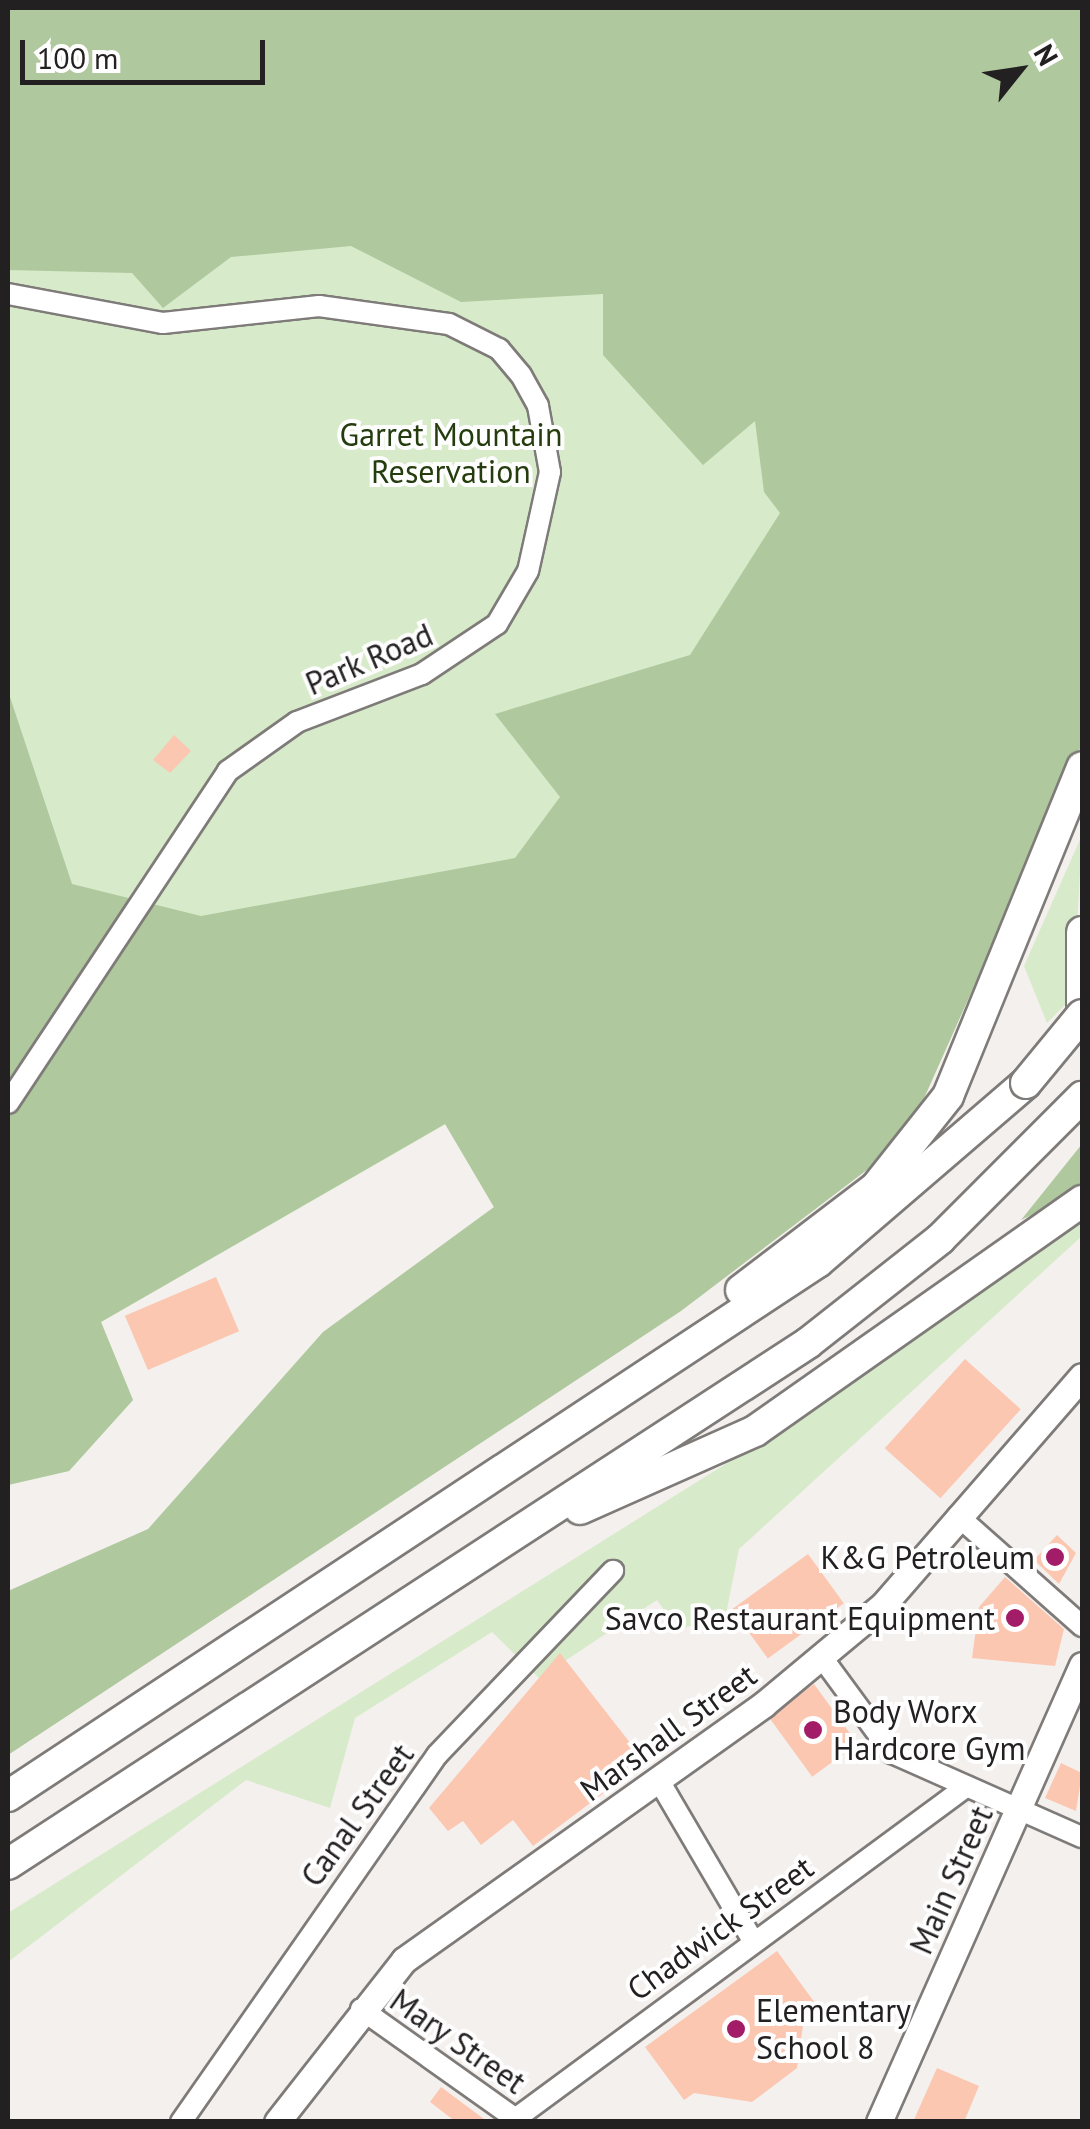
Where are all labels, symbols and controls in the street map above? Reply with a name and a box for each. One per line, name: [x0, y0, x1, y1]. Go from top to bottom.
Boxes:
scale bar: [25, 20, 270, 82]
north arrow: [970, 20, 1070, 120]
text: 100 m: [37, 38, 118, 77]
text: N: [1026, 38, 1067, 72]
park label: Garret Mountain Reservation: [340, 416, 562, 491]
street label: Park Road: [299, 615, 439, 703]
place label: K&G Petroleum: [821, 1538, 1035, 1576]
marker: K&G Petroleum: [1044, 1546, 1066, 1568]
place label: Savco Restaurant Equipment: [605, 1599, 995, 1637]
marker: Savco Restaurant Equipment: [1004, 1607, 1026, 1629]
street label: Marshall Street: [573, 1655, 763, 1809]
place label: Body Worx Hardcore Gym: [833, 1693, 1025, 1768]
marker: Body Worx Hardcore Gym: [802, 1719, 824, 1741]
street label: Canal Street: [293, 1736, 421, 1894]
street label: Main Street: [901, 1800, 1001, 1960]
street label: Chadwick Street: [619, 1848, 821, 2008]
street label: Mary Street: [383, 1980, 533, 2102]
place label: Elementary School 8: [756, 1992, 911, 2067]
marker: Elementary School 8: [725, 2018, 747, 2040]

